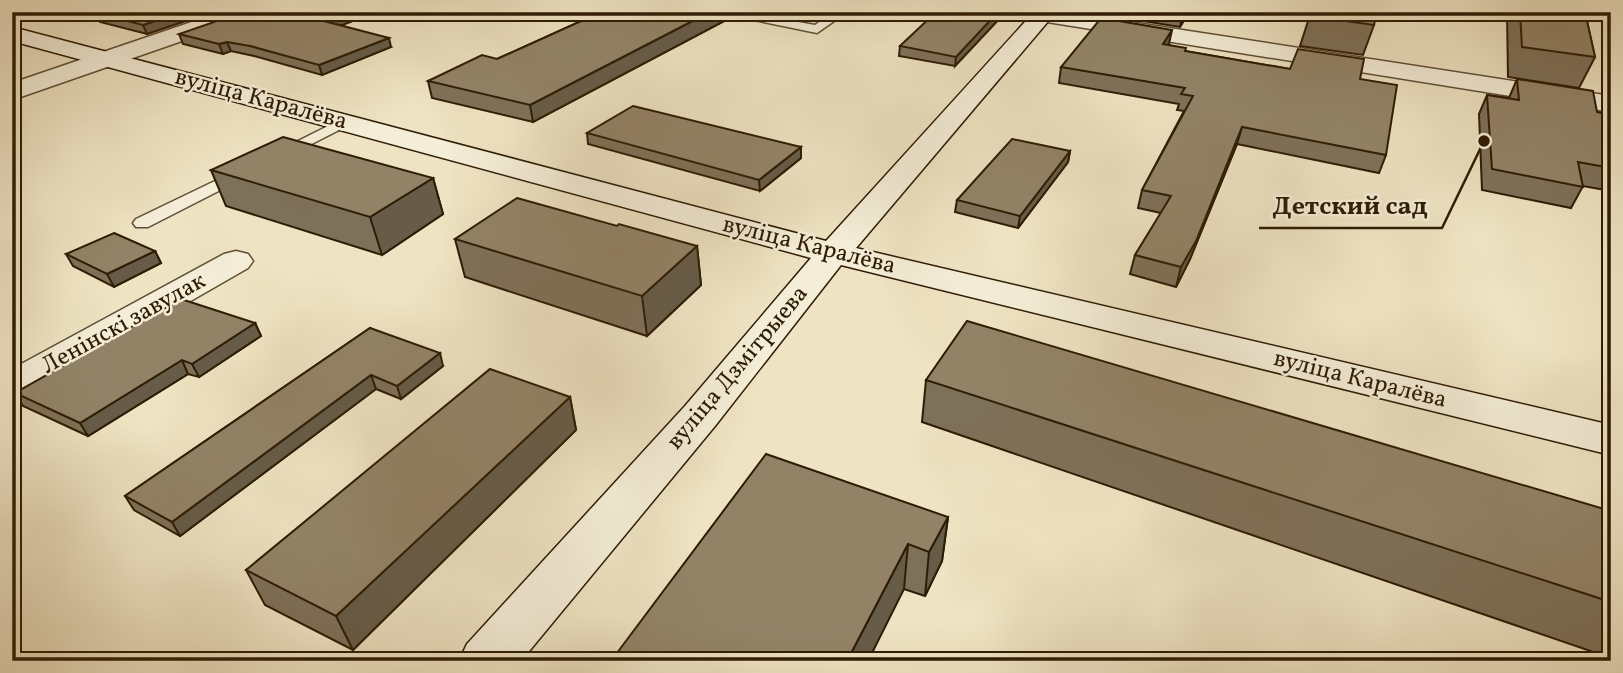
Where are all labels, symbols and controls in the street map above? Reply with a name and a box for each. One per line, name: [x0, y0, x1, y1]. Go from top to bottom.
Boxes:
street label: вуліца Каралёва: [171, 61, 351, 139]
callout: Детский сад: [1259, 181, 1442, 228]
text: Детский сад: [1272, 189, 1428, 225]
street label: вуліца Каралёва: [719, 208, 899, 284]
street label: Ленінскі завулак: [36, 265, 213, 383]
street label: вуліца Дзмітрыева: [659, 278, 817, 458]
street label: вуліца Каралёва: [1270, 342, 1450, 418]

